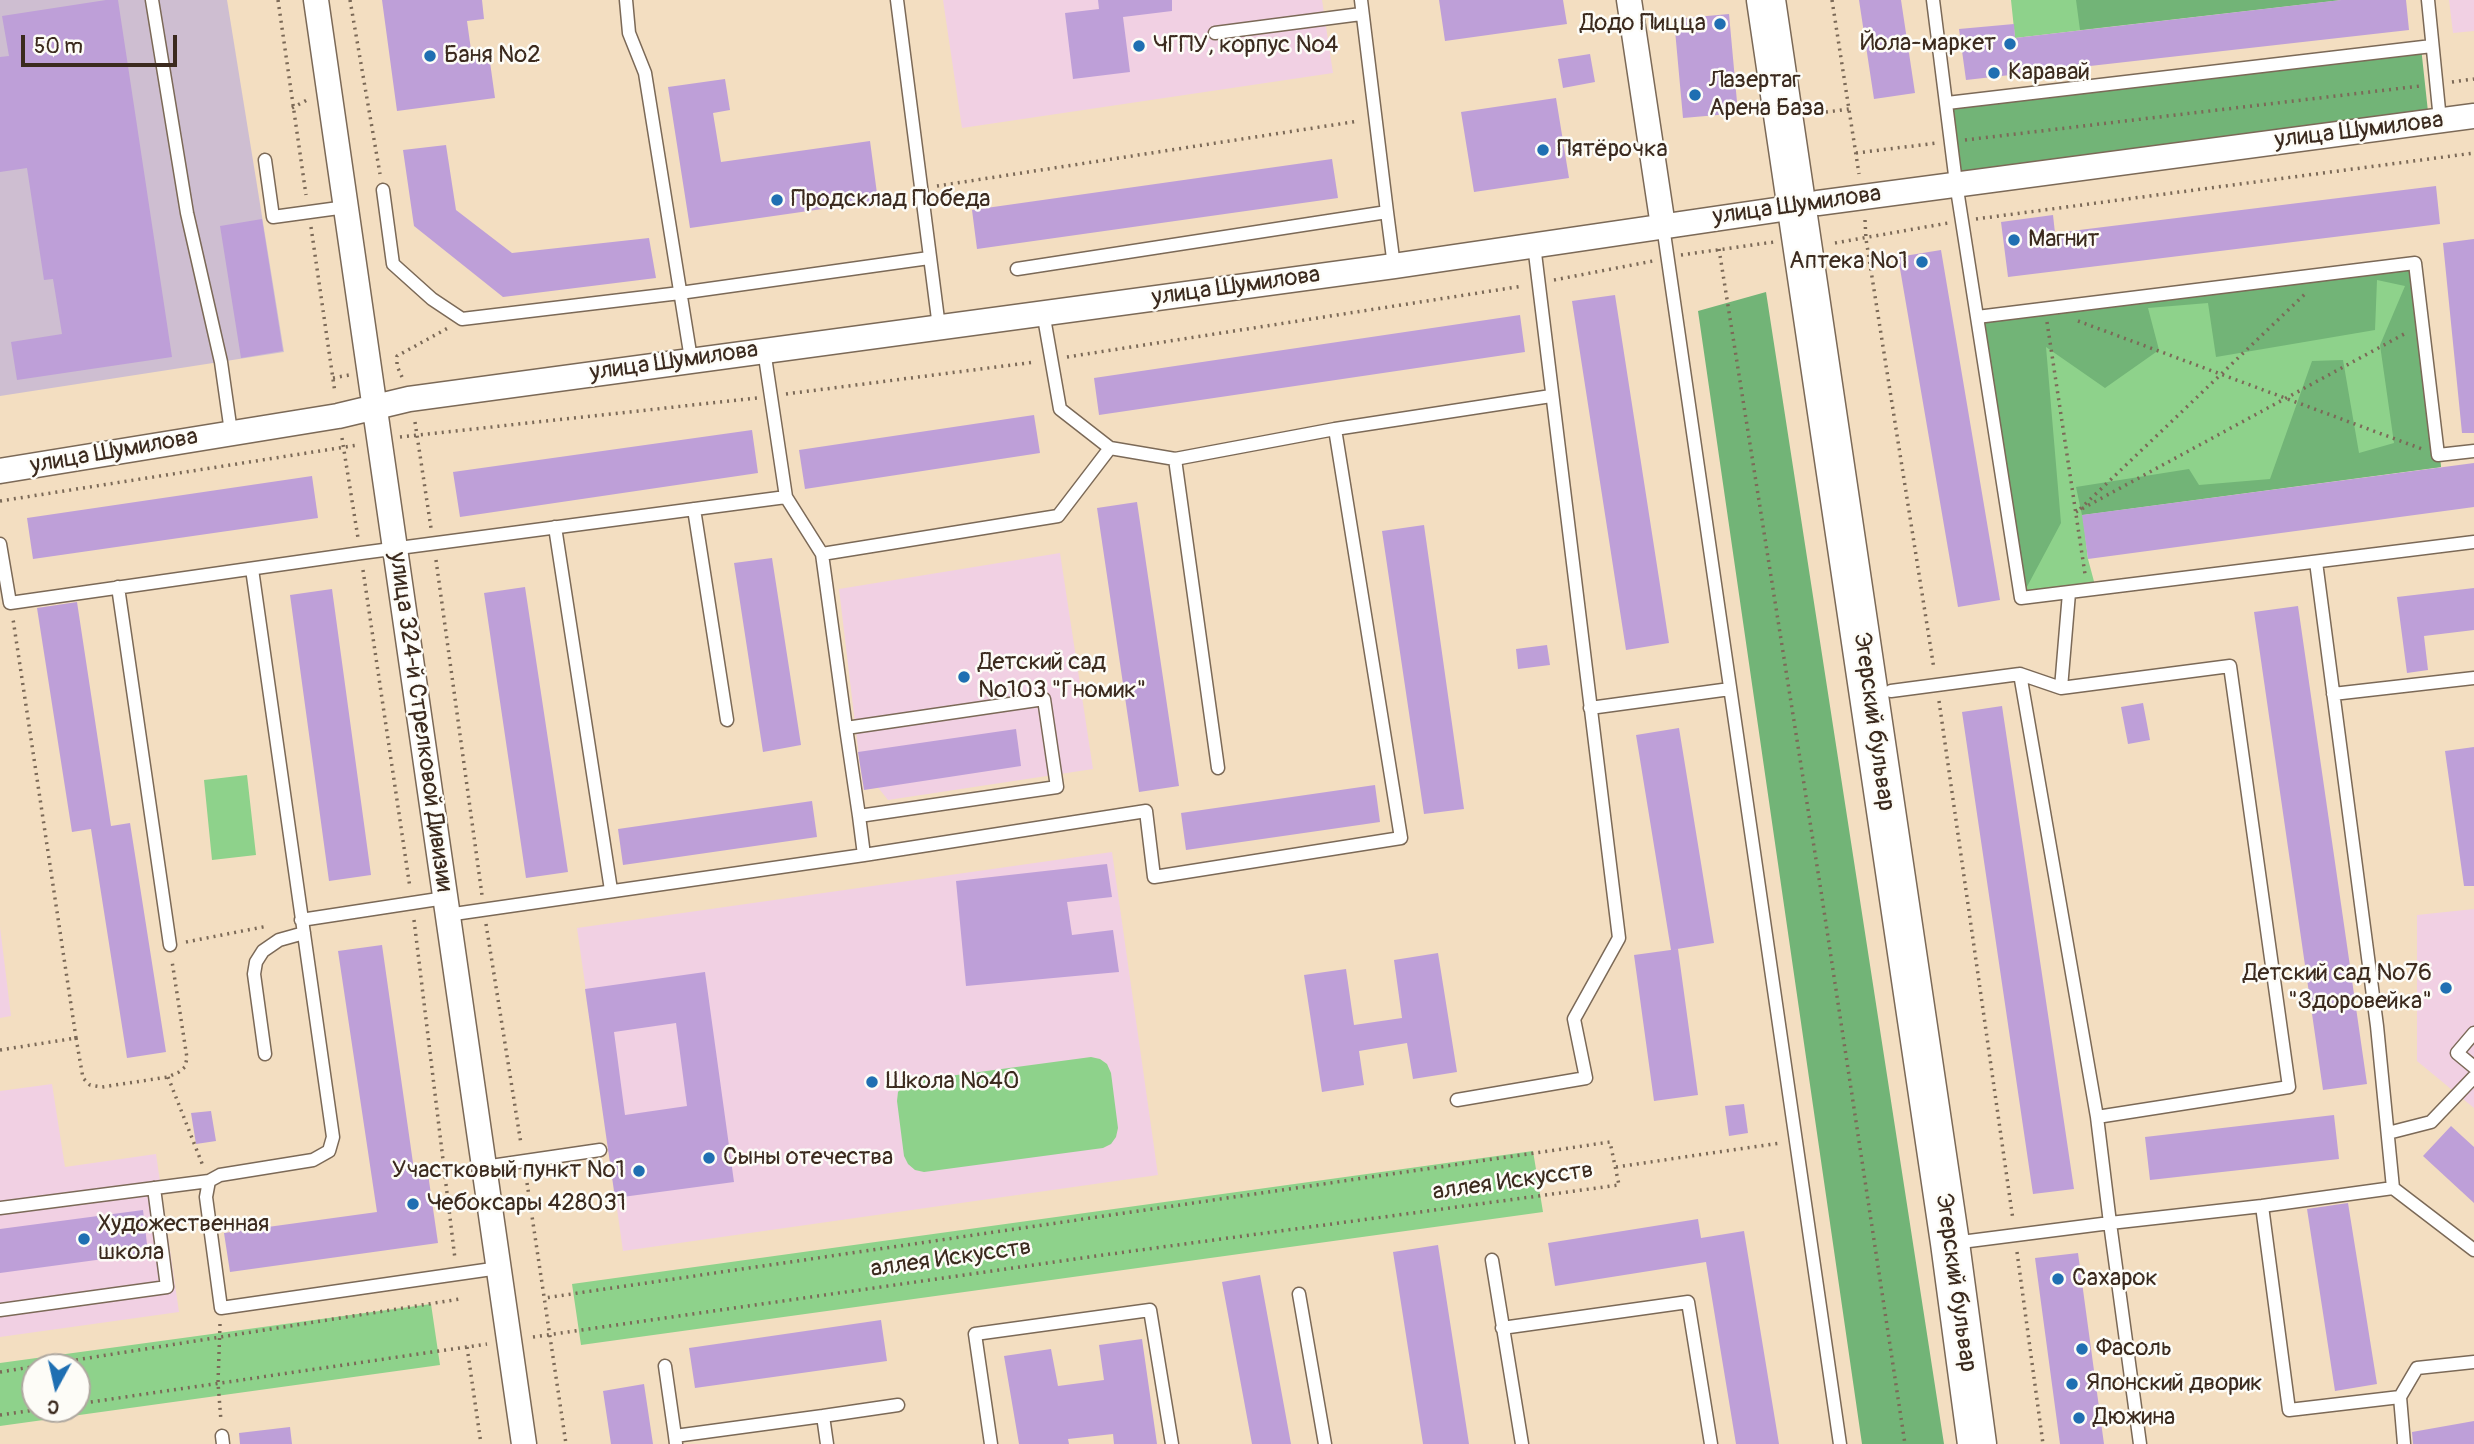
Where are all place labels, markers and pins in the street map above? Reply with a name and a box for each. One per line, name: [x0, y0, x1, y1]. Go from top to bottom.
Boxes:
place label: Додо Пицца: [1580, 10, 1706, 38]
marker: Додо Пицца: [1712, 16, 1728, 32]
place label: Йола-маркет: [1860, 30, 1996, 58]
place label: ЧГПУ, корпус №4: [1153, 32, 1338, 60]
marker: Йола-маркет: [2002, 36, 2018, 52]
marker: ЧГПУ, корпус №4: [1131, 38, 1147, 54]
place label: Баня №2: [444, 42, 541, 70]
marker: Баня №2: [422, 48, 438, 64]
place label: Каравай: [2008, 59, 2090, 87]
marker: Каравай: [1986, 65, 2002, 81]
place label: Лазертаг Арена База: [1709, 67, 1824, 123]
marker: Лазертаг Арена База: [1687, 87, 1703, 103]
place label: Пятёрочка: [1557, 136, 1668, 164]
marker: Пятёрочка: [1535, 142, 1551, 158]
place label: Продсклад Победа: [791, 186, 990, 214]
marker: Продсклад Победа: [769, 192, 785, 208]
place label: Магнит: [2028, 226, 2099, 254]
marker: Магнит: [2006, 232, 2022, 248]
place label: Аптека №1: [1789, 248, 1908, 276]
marker: Аптека №1: [1914, 254, 1930, 270]
place label: Детский сад №103 "Гномик": [978, 649, 1146, 705]
marker: Детский сад №103 "Гномик": [956, 669, 972, 685]
place label: Детский сад №76 "Здоровейка": [2243, 960, 2432, 1016]
marker: Детский сад №76 "Здоровейка": [2438, 980, 2454, 996]
place label: Школа №40: [886, 1068, 1019, 1096]
marker: Школа №40: [864, 1074, 880, 1090]
place label: Сыны отечества: [723, 1144, 893, 1172]
marker: Сыны отечества: [701, 1150, 717, 1166]
place label: Участковый пункт №1: [392, 1157, 625, 1185]
marker: Участковый пункт №1: [631, 1163, 647, 1179]
place label: Чебоксары 428031: [427, 1190, 626, 1218]
marker: Чебоксары 428031: [405, 1196, 421, 1212]
place label: Художественная школа: [98, 1211, 269, 1267]
marker: Художественная школа: [76, 1231, 92, 1247]
place label: Сахарок: [2072, 1265, 2158, 1293]
marker: Сахарок: [2050, 1271, 2066, 1287]
place label: Фасоль: [2096, 1335, 2172, 1363]
marker: Фасоль: [2074, 1341, 2090, 1357]
place label: Японский дворик: [2086, 1370, 2262, 1398]
marker: Японский дворик: [2064, 1376, 2080, 1392]
place label: Дюжина: [2093, 1404, 2175, 1432]
marker: Дюжина: [2071, 1410, 2087, 1426]

